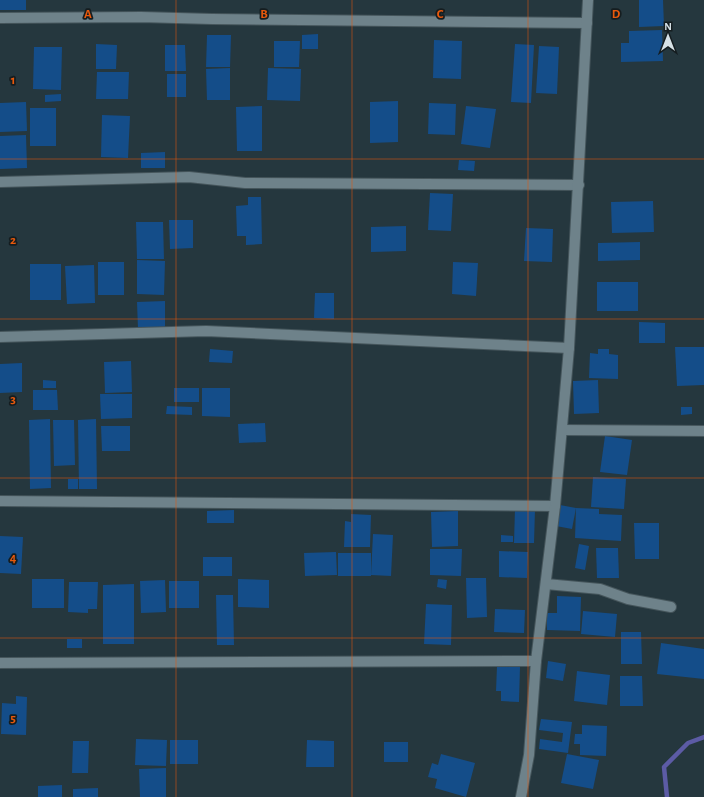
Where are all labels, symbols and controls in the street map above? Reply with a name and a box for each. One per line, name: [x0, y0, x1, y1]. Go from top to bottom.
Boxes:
text: A: [84, 8, 92, 21]
text: B: [260, 8, 268, 21]
text: C: [437, 8, 444, 21]
text: D: [612, 8, 621, 21]
north arrow: [648, 16, 688, 56]
text: N: [664, 21, 672, 32]
text: 1: [11, 74, 15, 87]
text: 2: [10, 234, 16, 247]
text: 3: [10, 393, 16, 406]
text: 4: [10, 552, 17, 565]
text: 5: [10, 712, 16, 725]

